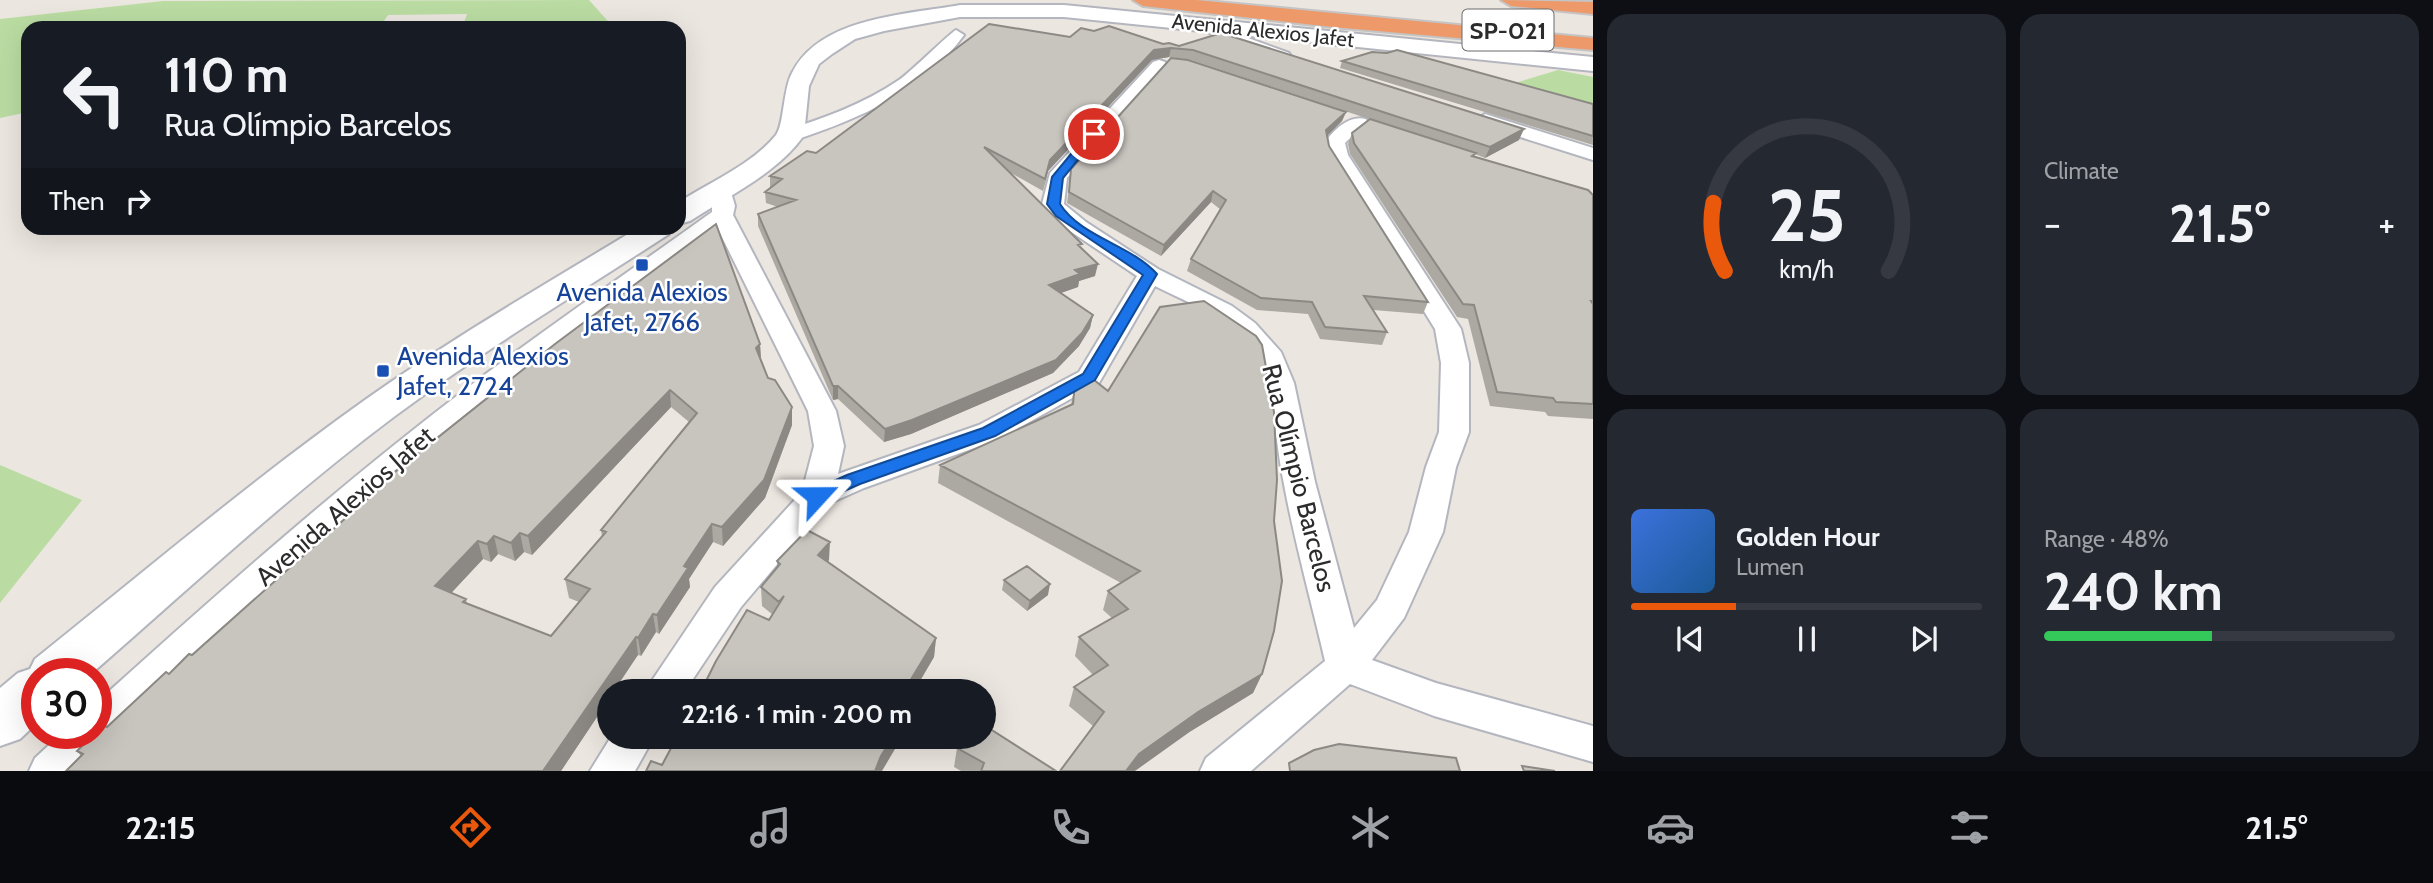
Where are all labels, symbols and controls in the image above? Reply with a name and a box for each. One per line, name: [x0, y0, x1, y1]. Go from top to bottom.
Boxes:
street label: Avenida Alexios Jafet: [1171, 8, 1355, 52]
road number: SP-021: [1462, 10, 1554, 50]
text: 110 m: [164, 45, 288, 104]
icon: left: [49, 49, 140, 140]
pin: [1064, 104, 1124, 164]
text: Rua Olímpio Barcelos: [164, 105, 452, 144]
icon: arrive: [1075, 115, 1113, 153]
text: Climate: [2044, 157, 2119, 185]
text: 25: [1768, 171, 1845, 259]
icon: right: [119, 182, 157, 220]
text: Then: [49, 185, 105, 217]
text: 21.5°: [2169, 192, 2270, 255]
text: −: [2044, 200, 2061, 247]
text: +: [2378, 200, 2395, 247]
text: km/h: [1779, 253, 1834, 283]
marker: Avenida Alexios Jafet, 2766: [634, 257, 650, 273]
place label: Avenida Alexios Jafet, 2766: [556, 276, 728, 338]
place label: Avenida Alexios Jafet, 2724: [396, 340, 569, 402]
street label: Rua Olímpio Barcelos: [1255, 361, 1343, 595]
marker: Avenida Alexios Jafet, 2724: [375, 363, 391, 379]
street label: Avenida Alexios Jafet: [249, 419, 441, 592]
position arrow: [780, 459, 854, 533]
text: Golden Hour: [1736, 521, 1879, 553]
text: Range · 48%: [2044, 525, 2169, 553]
text: Lumen: [1736, 553, 1804, 581]
text: 240 km: [2044, 560, 2223, 623]
icon: previous: [1671, 620, 1709, 658]
icon: pause: [1788, 620, 1826, 658]
icon: next: [1905, 620, 1943, 658]
speed limit sign: 30: [21, 658, 112, 749]
text: 22:16 · 1 min · 200 m: [681, 698, 912, 730]
icon: directions: [446, 803, 495, 852]
icon: music: [746, 803, 795, 852]
icon: phone: [1046, 803, 1095, 852]
icon: climate: [1346, 803, 1395, 852]
icon: car: [1646, 803, 1695, 852]
icon: filters: [1945, 803, 1994, 852]
text: 22:15: [125, 808, 195, 847]
text: 21.5°: [2245, 808, 2308, 847]

